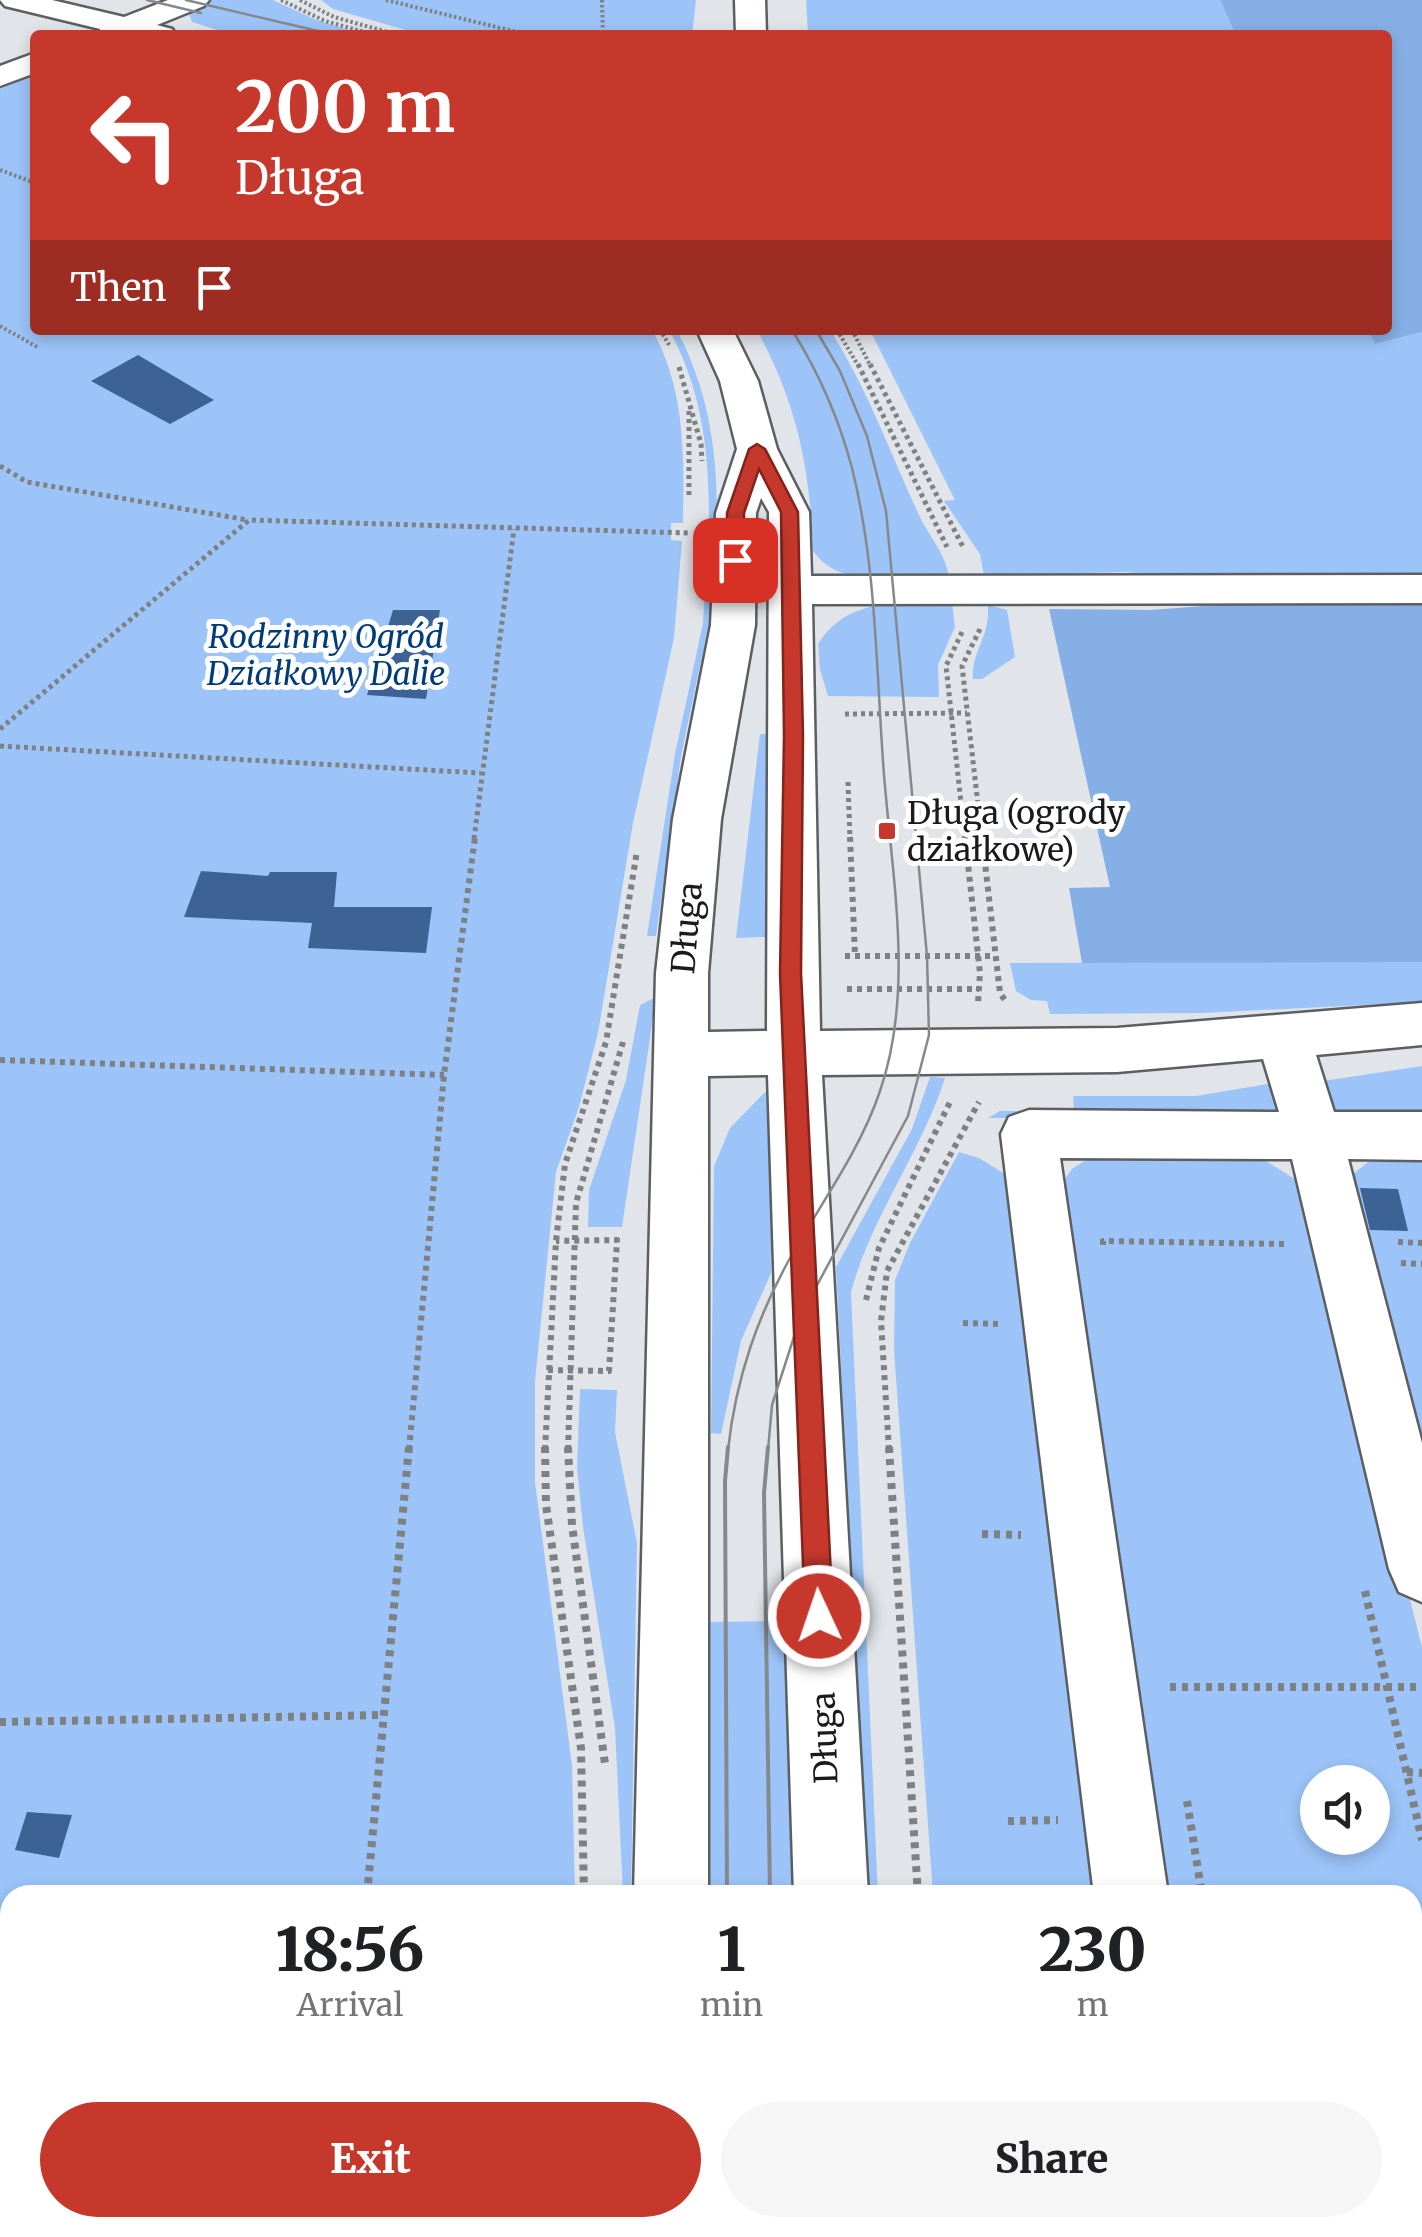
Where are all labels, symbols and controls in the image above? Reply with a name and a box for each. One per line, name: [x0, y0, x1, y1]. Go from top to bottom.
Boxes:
text: 200 m: [235, 63, 455, 151]
icon: left: [70, 70, 200, 200]
text: Długa: [235, 150, 364, 206]
icon: arrive: [187, 260, 242, 315]
text: Then: [70, 264, 167, 311]
pin: [693, 518, 778, 603]
icon: arrive: [708, 533, 763, 588]
park label: Rodzinny Ogród Działkowy Dalie: [206, 617, 445, 694]
place label: Długa (ogrody działkowe): [907, 793, 1126, 870]
marker: Długa (ogrody działkowe): [876, 820, 898, 842]
street label: Długa: [663, 880, 711, 976]
position arrow: [767, 1564, 871, 1668]
street label: Długa: [803, 1691, 847, 1785]
map controls: [1300, 1765, 1390, 1855]
button: sound: [1300, 1765, 1390, 1855]
text: 18:56: [275, 1912, 424, 1987]
text: 1: [718, 1912, 746, 1987]
text: 230: [1039, 1912, 1147, 1987]
text: Arrival: [297, 1985, 403, 2025]
text: min: [700, 1985, 763, 2025]
text: m: [1077, 1985, 1109, 2025]
button: Exit: [40, 2102, 701, 2217]
button: Share: [721, 2102, 1382, 2217]

